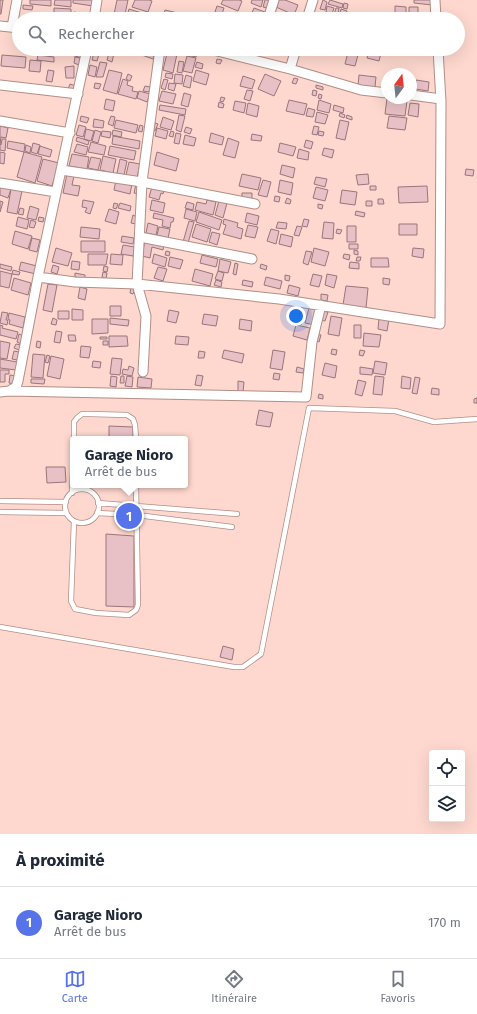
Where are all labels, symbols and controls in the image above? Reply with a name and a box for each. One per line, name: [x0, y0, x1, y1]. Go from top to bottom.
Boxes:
search box: [12, 12, 465, 56]
icon: search: [26, 23, 48, 45]
text: Rechercher: [58, 25, 134, 43]
north arrow: [381, 68, 417, 104]
your location: [286, 306, 306, 326]
popup: [70, 436, 188, 488]
text: Garage Nioro: [85, 446, 173, 464]
text: Arrêt de bus: [85, 464, 157, 479]
pin: 1: [116, 501, 142, 531]
map controls: [429, 750, 465, 822]
button: locate: [429, 750, 465, 786]
button: layers: [429, 786, 465, 822]
text: À proximité: [16, 850, 105, 871]
text: Garage Nioro: [54, 906, 143, 924]
text: 1: [26, 915, 32, 930]
text: 170 m: [428, 915, 461, 930]
text: Arrêt de bus: [54, 924, 126, 939]
tab: Carte: [62, 968, 88, 1005]
tab: Itinéraire: [211, 968, 257, 1005]
tab: Favoris: [380, 968, 415, 1005]

